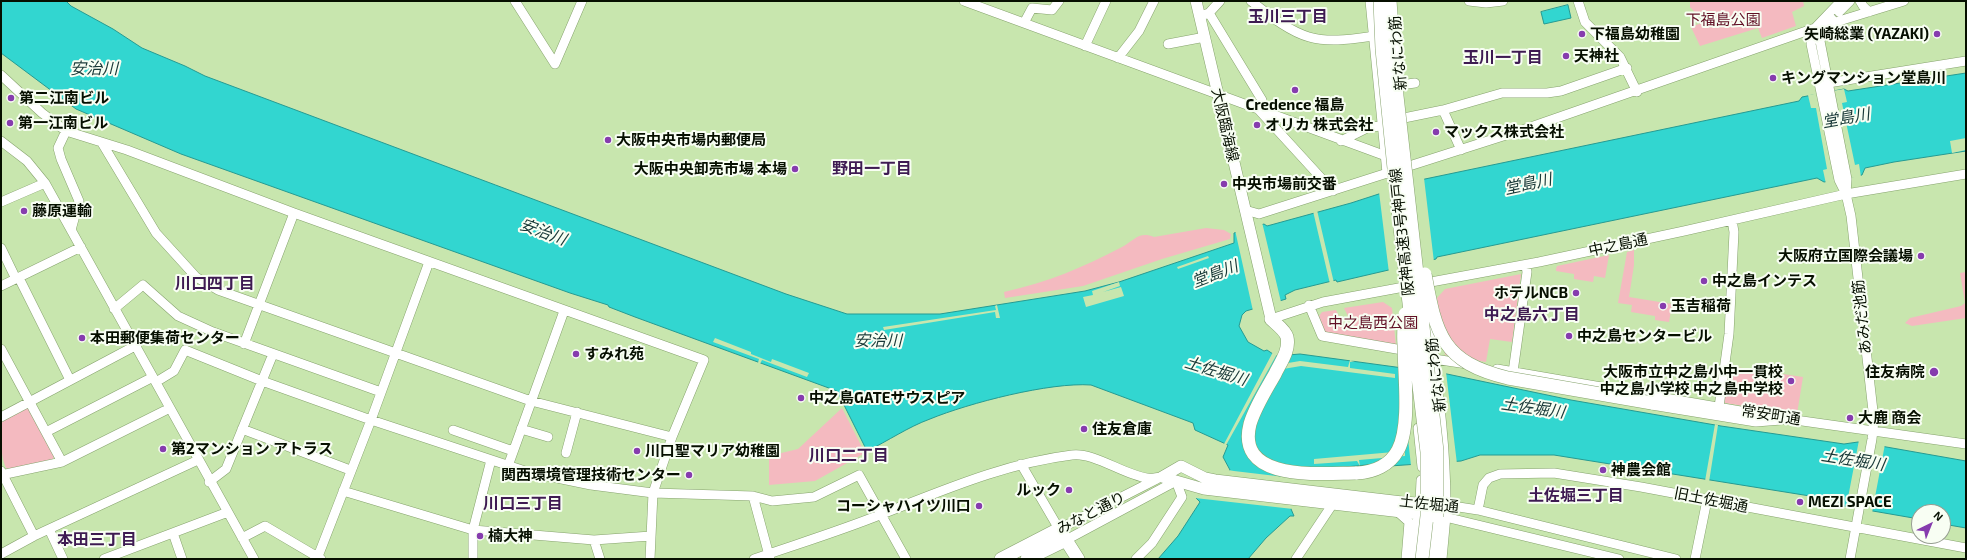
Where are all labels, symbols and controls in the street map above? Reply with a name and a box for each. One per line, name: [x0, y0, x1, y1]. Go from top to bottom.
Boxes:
district label: 玉川三丁目: [1248, 7, 1328, 27]
park label: 下福島公園: [1686, 11, 1760, 29]
street label: 新なにわ筋: [1386, 15, 1410, 91]
place label: 下福島幼稚園: [1590, 25, 1680, 43]
place label: 矢崎総業 (YAZAKI): [1804, 25, 1929, 43]
marker: 下福島幼稚園: [1577, 29, 1587, 39]
marker: 矢崎総業 (YAZAKI): [1932, 29, 1942, 39]
place label: 天神社: [1574, 47, 1619, 65]
district label: 玉川一丁目: [1463, 48, 1543, 68]
marker: 天神社: [1561, 51, 1571, 61]
water label: 安治川: [70, 59, 118, 79]
place label: キングマンション堂島川: [1781, 69, 1946, 87]
marker: キングマンション堂島川: [1768, 73, 1778, 83]
marker: Credence 福島: [1290, 85, 1300, 95]
street label: 大阪臨海線: [1208, 86, 1242, 164]
place label: 第二江南ビル: [19, 89, 109, 107]
marker: 第二江南ビル: [6, 93, 16, 103]
place label: Credence 福島: [1245, 96, 1345, 114]
water label: 堂島川: [1821, 104, 1871, 132]
place label: 第一江南ビル: [18, 114, 108, 132]
place label: オリカ 株式会社: [1265, 116, 1373, 134]
marker: 第一江南ビル: [5, 118, 15, 128]
marker: オリカ 株式会社: [1252, 120, 1262, 130]
place label: マックス株式会社: [1444, 123, 1564, 141]
marker: マックス株式会社: [1431, 127, 1441, 137]
place label: 大阪中央市場内郵便局: [616, 131, 766, 149]
marker: 大阪中央市場内郵便局: [603, 135, 613, 145]
district label: 野田一丁目: [832, 159, 912, 179]
place label: 大阪中央卸売市場 本場: [634, 160, 787, 178]
marker: 大阪中央卸売市場 本場: [790, 164, 800, 174]
street label: 阪神高速3号神戸線: [1386, 167, 1418, 297]
water label: 堂島川: [1503, 170, 1553, 198]
place label: 中央市場前交番: [1232, 175, 1337, 193]
marker: 中央市場前交番: [1219, 179, 1229, 189]
place label: 藤原運輸: [32, 202, 92, 220]
marker: 藤原運輸: [19, 206, 29, 216]
water label: 安治川: [517, 215, 569, 249]
street label: 中之島通: [1587, 230, 1649, 260]
place label: 大阪府立国際会議場: [1778, 247, 1913, 265]
marker: 大阪府立国際会議場: [1916, 251, 1926, 261]
water label: 堂島川: [1189, 256, 1241, 292]
place label: 中之島インテス: [1712, 272, 1817, 290]
district label: 川口四丁目: [175, 274, 255, 294]
marker: 中之島インテス: [1699, 276, 1709, 286]
street label: あみだ池筋: [1849, 279, 1875, 355]
place label: ホテルNCB: [1494, 284, 1568, 302]
marker: ホテルNCB: [1571, 288, 1581, 298]
place label: 玉吉稲荷: [1671, 297, 1731, 315]
marker: 玉吉稲荷: [1658, 301, 1668, 311]
district label: 中之島六丁目: [1484, 305, 1580, 325]
park label: 中之島西公園: [1328, 314, 1418, 332]
place label: 中之島センタービル: [1577, 327, 1712, 345]
place label: 本田郵便集荷センター: [90, 329, 240, 347]
water label: 安治川: [854, 331, 902, 351]
marker: 中之島センタービル: [1564, 331, 1574, 341]
marker: 本田郵便集荷センター: [77, 333, 87, 343]
street label: 新なにわ筋: [1422, 337, 1450, 413]
place label: すみれ苑: [584, 345, 644, 363]
marker: すみれ苑: [571, 349, 581, 359]
water label: 土佐堀川: [1183, 352, 1249, 390]
place label: 大阪市立中之島小中一貫校 中之島小学校 中之島中学校: [1600, 363, 1783, 398]
place label: 住友病院: [1865, 363, 1925, 381]
marker: 住友病院: [1928, 366, 1940, 378]
marker: 大阪市立中之島小中一貫校 中之島小学校 中之島中学校: [1786, 376, 1796, 386]
place label: 中之島GATEサウスピア: [809, 389, 965, 407]
marker: 中之島GATEサウスピア: [796, 393, 806, 403]
water label: 土佐堀川: [1500, 394, 1566, 422]
street label: 常安町通: [1740, 401, 1802, 429]
place label: 大鹿 商会: [1858, 409, 1921, 427]
marker: 大鹿 商会: [1845, 413, 1855, 423]
place label: 住友倉庫: [1092, 420, 1152, 438]
marker: 住友倉庫: [1079, 424, 1089, 434]
place label: 第2マンション アトラス: [171, 440, 333, 458]
place label: 川口聖マリア幼稚園: [645, 442, 780, 460]
marker: 第2マンション アトラス: [158, 444, 168, 454]
marker: 川口聖マリア幼稚園: [632, 446, 642, 456]
district label: 川口二丁目: [809, 446, 889, 466]
water label: 土佐堀川: [1820, 446, 1886, 474]
place label: 神農会館: [1611, 461, 1671, 479]
marker: 神農会館: [1598, 465, 1608, 475]
place label: 関西環境管理技術センター: [501, 466, 681, 484]
marker: 関西環境管理技術センター: [684, 470, 694, 480]
place label: ルック: [1016, 481, 1061, 499]
street label: 旧土佐堀通: [1672, 484, 1750, 516]
marker: ルック: [1064, 485, 1074, 495]
district label: 土佐堀三丁目: [1528, 486, 1624, 506]
street label: みなと通り: [1054, 488, 1128, 538]
street label: 土佐堀通: [1398, 492, 1460, 516]
place label: MEZI SPACE: [1808, 493, 1892, 511]
district label: 川口三丁目: [483, 494, 563, 514]
place label: コーシャハイツ川口: [836, 497, 971, 515]
marker: MEZI SPACE: [1795, 497, 1805, 507]
marker: コーシャハイツ川口: [974, 501, 984, 511]
north arrow: [1911, 504, 1951, 544]
text: N: [1931, 508, 1946, 523]
place label: 楠大神: [488, 527, 533, 545]
district label: 本田三丁目: [57, 530, 137, 550]
marker: 楠大神: [475, 531, 485, 541]

